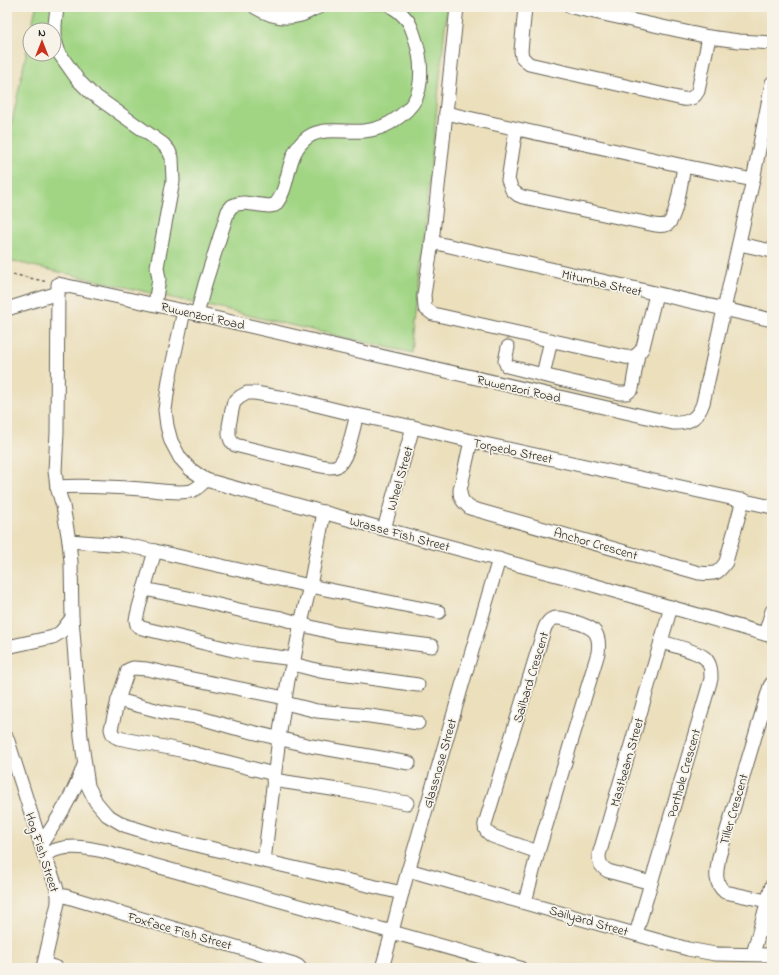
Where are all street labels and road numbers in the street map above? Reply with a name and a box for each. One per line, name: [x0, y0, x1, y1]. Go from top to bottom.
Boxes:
street label: Mitumba Street: [560, 265, 644, 302]
street label: Ruwenzori Road: [159, 298, 247, 335]
street label: Ruwenzori Road: [475, 371, 563, 408]
street label: Torpedo Street: [471, 434, 555, 469]
street label: Wheel Street: [382, 443, 419, 513]
street label: Wrasse Fish Street: [347, 512, 452, 557]
street label: Anchor Crescent: [551, 523, 640, 566]
street label: Sailbard Crescent: [509, 629, 554, 725]
street label: Mastbeam Street: [606, 715, 649, 809]
street label: Glassnose Street: [419, 716, 462, 810]
street label: Porthole Crescent: [663, 726, 706, 820]
street label: Tiller Crescent: [715, 771, 754, 847]
street label: Hog Fish Street: [19, 810, 64, 896]
street label: Sailyard Street: [547, 901, 631, 943]
street label: Foxface Fish Street: [124, 907, 234, 956]

